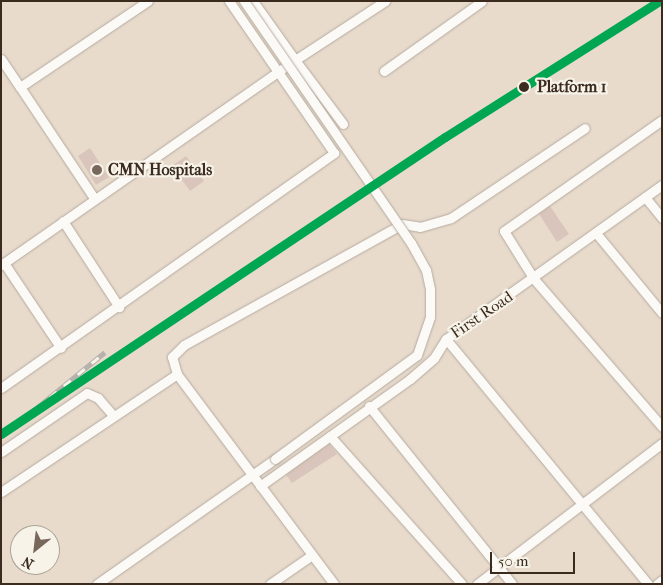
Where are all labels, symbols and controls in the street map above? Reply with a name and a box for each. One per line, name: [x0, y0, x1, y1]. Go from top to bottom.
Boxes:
place label: Platform 1: [537, 77, 606, 97]
marker: Platform 1: [515, 78, 533, 96]
place label: CMN Hospitals: [108, 160, 212, 180]
marker: CMN Hospitals: [90, 163, 104, 177]
street label: First Road: [447, 287, 517, 343]
north arrow: [10, 525, 60, 575]
scale bar: [493, 542, 578, 574]
text: 50 m: [498, 552, 528, 570]
text: N: [19, 553, 37, 573]

